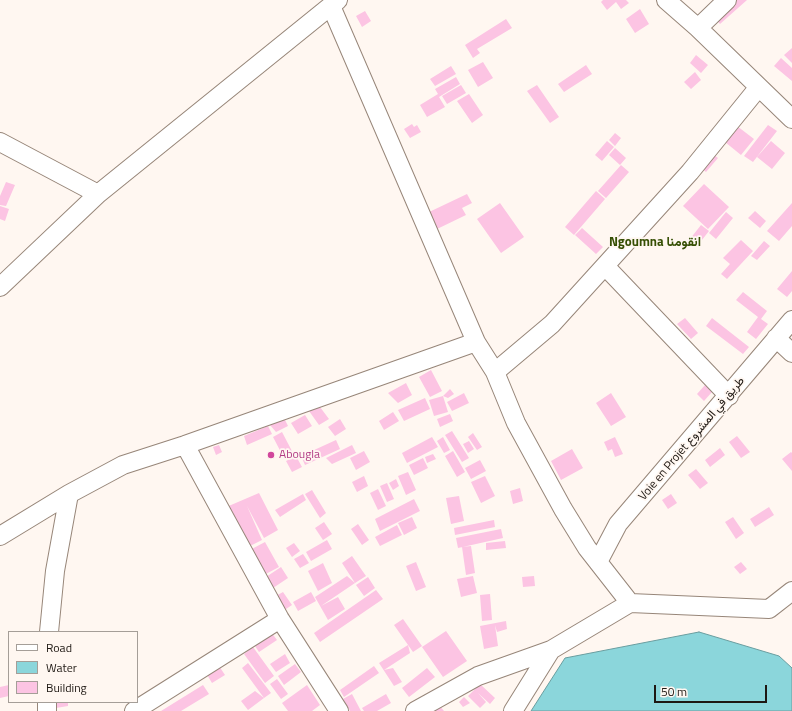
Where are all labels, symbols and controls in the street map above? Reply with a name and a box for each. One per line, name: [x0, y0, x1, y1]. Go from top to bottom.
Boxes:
district label: Ngoumna انقومنا: [609, 235, 701, 251]
street label: Voie en Projet طريق في المشروع: [636, 374, 748, 504]
place label: Abougla: [279, 448, 320, 462]
marker: Abougla: [266, 450, 276, 460]
legend: [8, 631, 138, 703]
text: Road: [46, 638, 72, 657]
text: Water: [46, 658, 77, 677]
scale bar: [656, 677, 769, 703]
text: Building: [46, 678, 87, 697]
text: 50 m: [661, 682, 687, 701]

